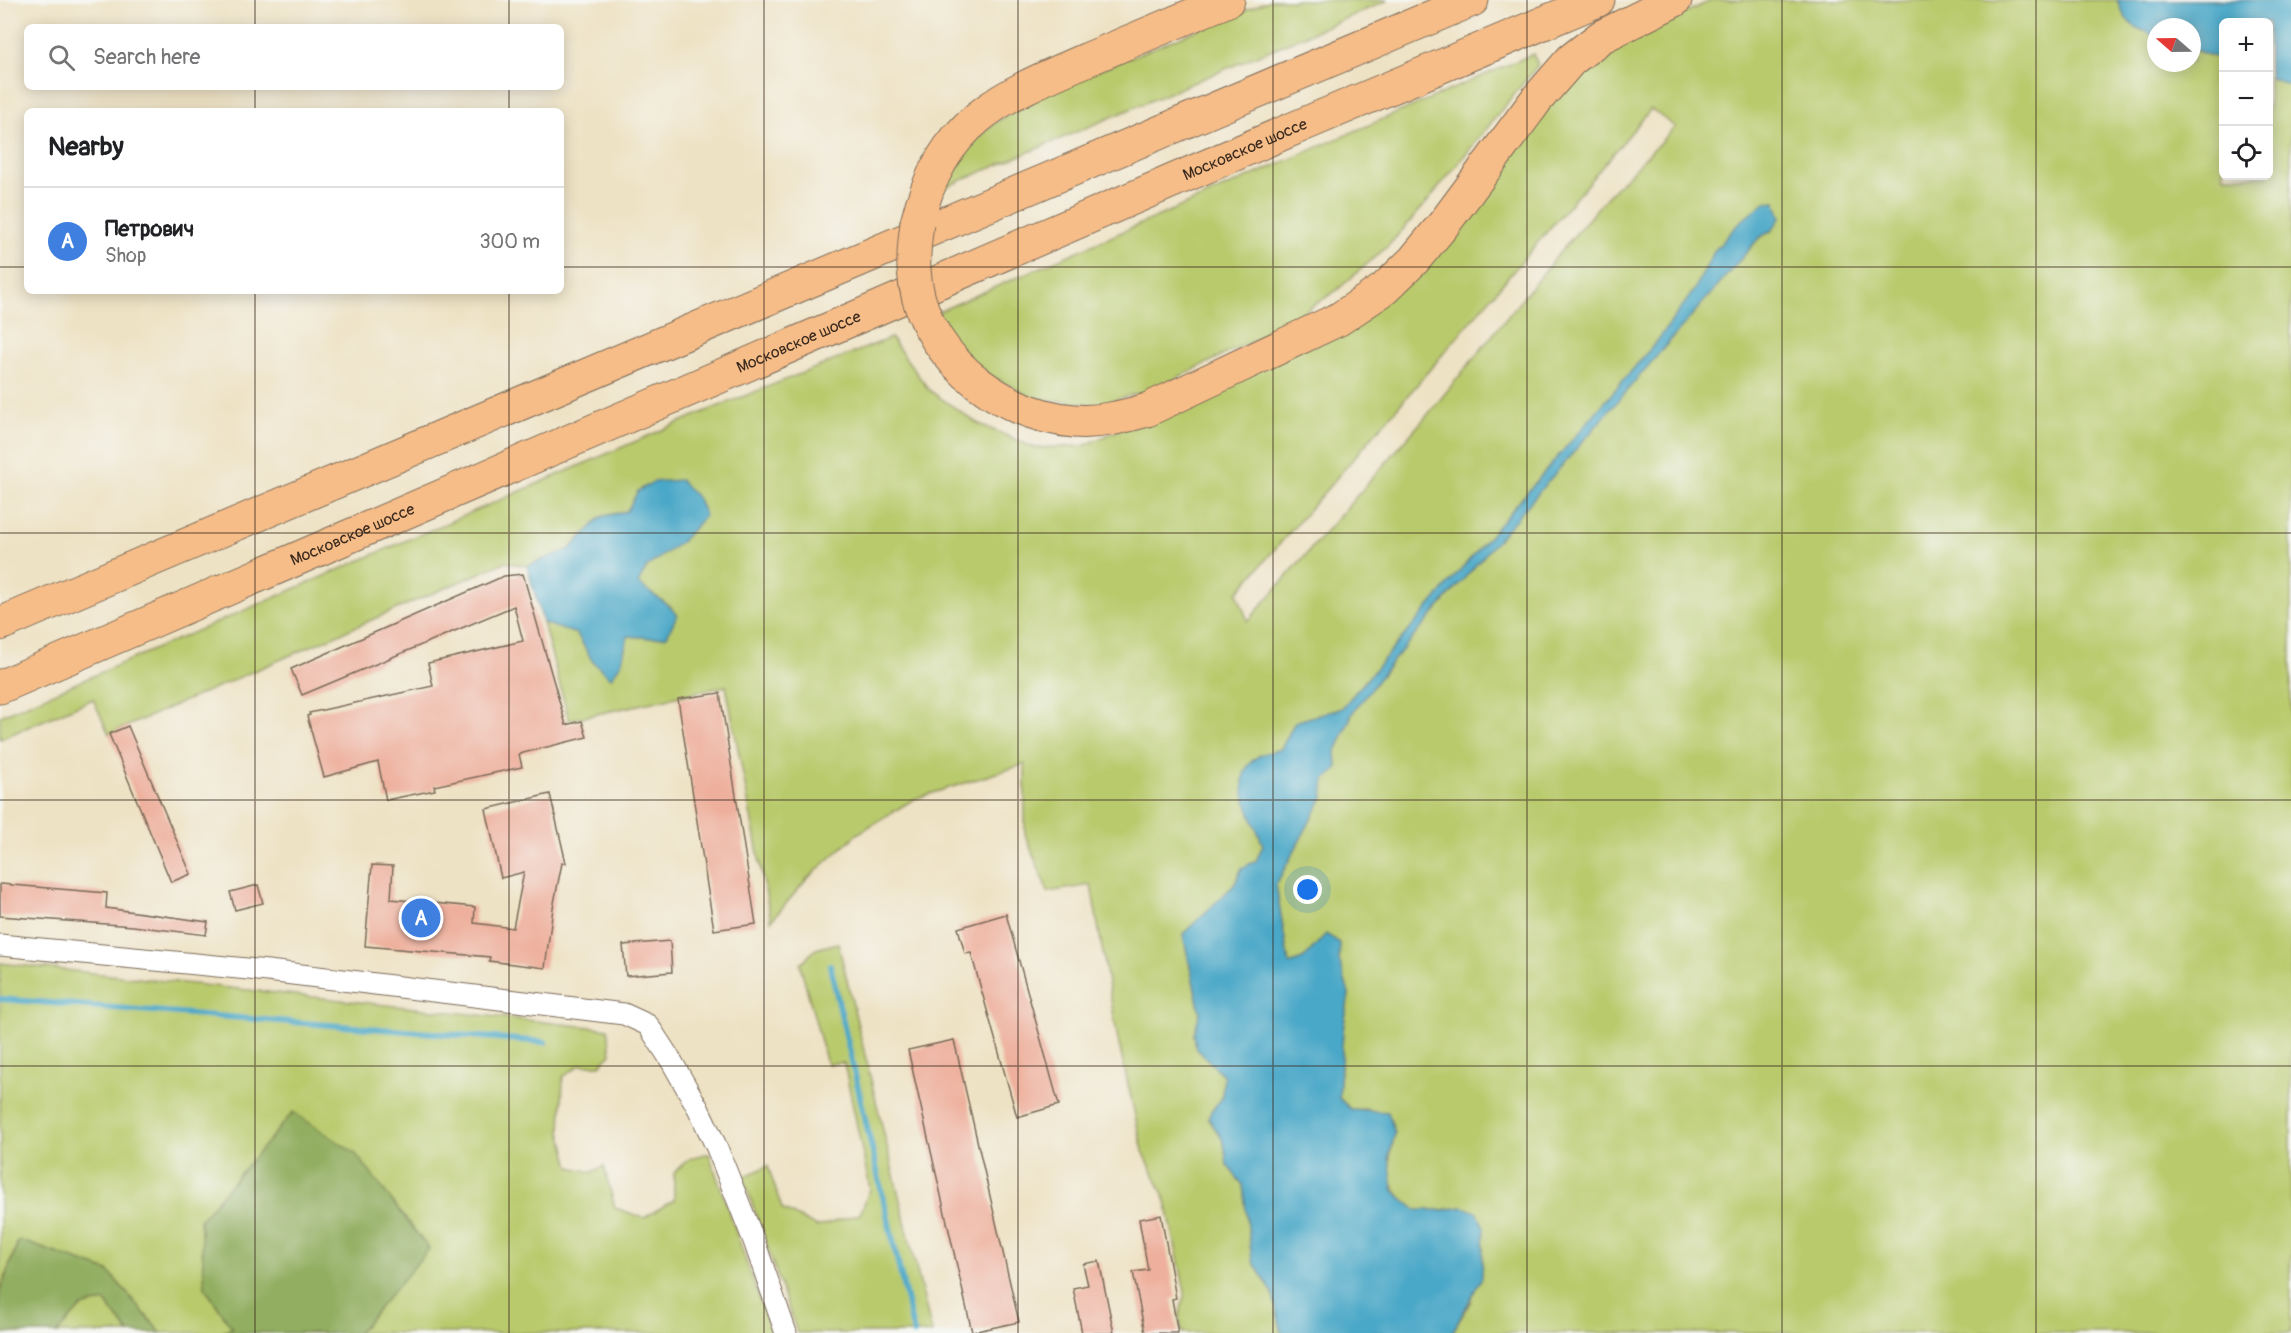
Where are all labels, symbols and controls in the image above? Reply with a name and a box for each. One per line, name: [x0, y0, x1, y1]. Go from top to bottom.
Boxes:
north arrow: [2147, 18, 2201, 72]
map controls: [2219, 18, 2273, 180]
button: +: [2219, 18, 2273, 72]
search box: [24, 24, 564, 90]
icon: search: [45, 41, 78, 74]
text: Search here: [93, 43, 200, 71]
button: −: [2219, 72, 2273, 126]
street label: Московское шоссе: [1180, 114, 1310, 185]
button: locate: [2219, 126, 2273, 180]
text: Nearby: [48, 131, 124, 163]
text: Петрович: [105, 215, 194, 243]
text: A: [61, 229, 74, 254]
text: 300 m: [479, 229, 540, 254]
text: Shop: [105, 243, 146, 268]
street label: Московское шоссе: [734, 307, 864, 378]
street label: Московское шоссе: [287, 499, 418, 570]
your location: [1293, 875, 1322, 904]
pin: A: [402, 896, 440, 940]

